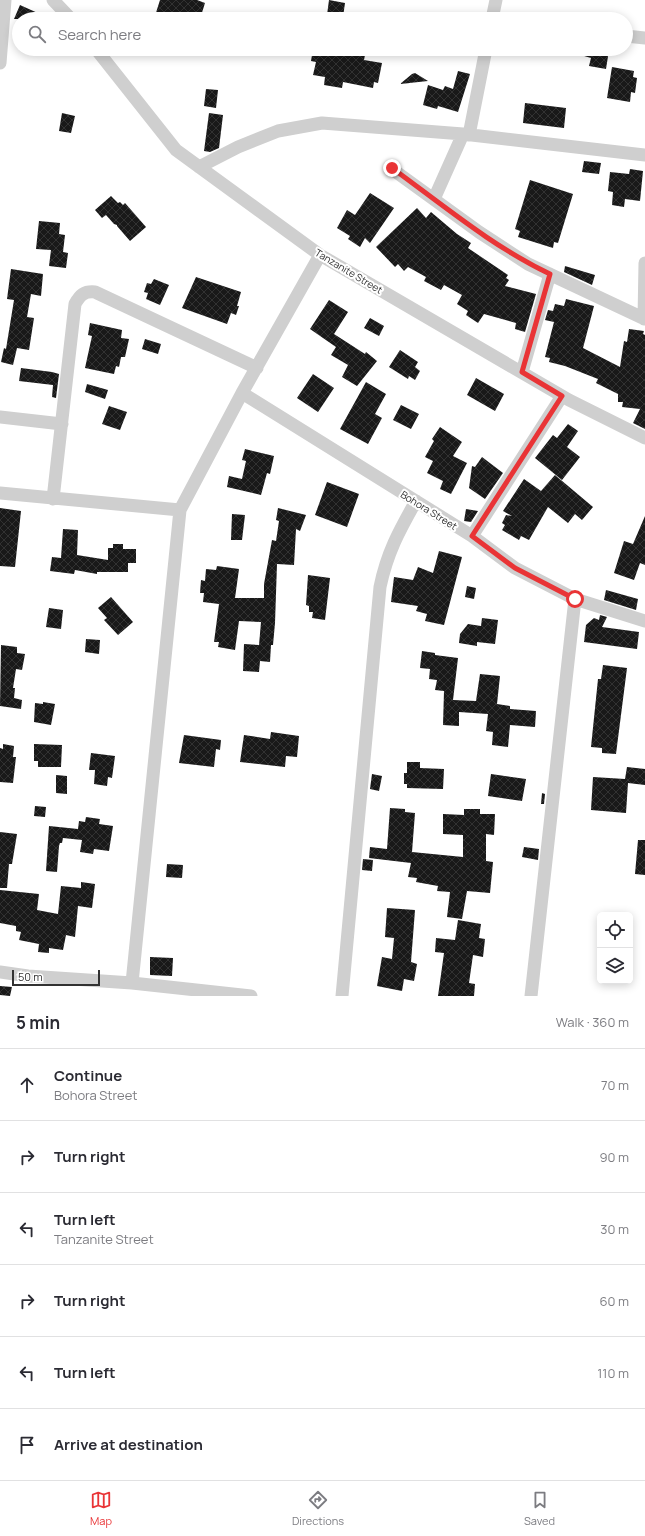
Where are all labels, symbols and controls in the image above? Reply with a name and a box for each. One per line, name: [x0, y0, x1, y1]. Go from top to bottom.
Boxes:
search box: [12, 12, 633, 56]
icon: search: [26, 23, 48, 45]
text: Search here: [58, 24, 141, 45]
route end: [383, 159, 401, 177]
street label: Tanzanite Street: [313, 245, 385, 297]
street label: Bohora Street: [398, 487, 460, 533]
route start: [566, 590, 584, 608]
map controls: [597, 912, 633, 984]
button: locate: [597, 912, 633, 948]
button: layers: [597, 948, 633, 984]
scale bar: [12, 968, 100, 987]
text: 50 m: [18, 969, 43, 984]
text: 5 min: [16, 1011, 60, 1034]
text: Walk · 360 m: [556, 1013, 629, 1031]
text: Continue: [54, 1065, 122, 1086]
icon: ahead: [16, 1074, 38, 1096]
text: 70 m: [601, 1076, 629, 1094]
text: Bohora Street: [54, 1086, 138, 1104]
icon: right: [16, 1146, 38, 1168]
text: Turn right: [54, 1146, 125, 1167]
text: 90 m: [599, 1148, 629, 1166]
text: Turn left: [54, 1209, 116, 1230]
icon: left: [16, 1218, 38, 1240]
text: 30 m: [600, 1220, 629, 1238]
text: Tanzanite Street: [54, 1230, 154, 1248]
icon: right: [16, 1290, 38, 1312]
text: Turn right: [54, 1290, 125, 1311]
text: 60 m: [599, 1292, 629, 1310]
icon: left: [16, 1362, 38, 1384]
text: Turn left: [54, 1362, 116, 1383]
text: 110 m: [597, 1364, 629, 1382]
icon: arrive: [16, 1434, 38, 1456]
text: Arrive at destination: [54, 1434, 203, 1455]
tab: Map: [90, 1489, 112, 1528]
tab: Directions: [292, 1489, 344, 1528]
tab: Saved: [524, 1489, 555, 1528]

